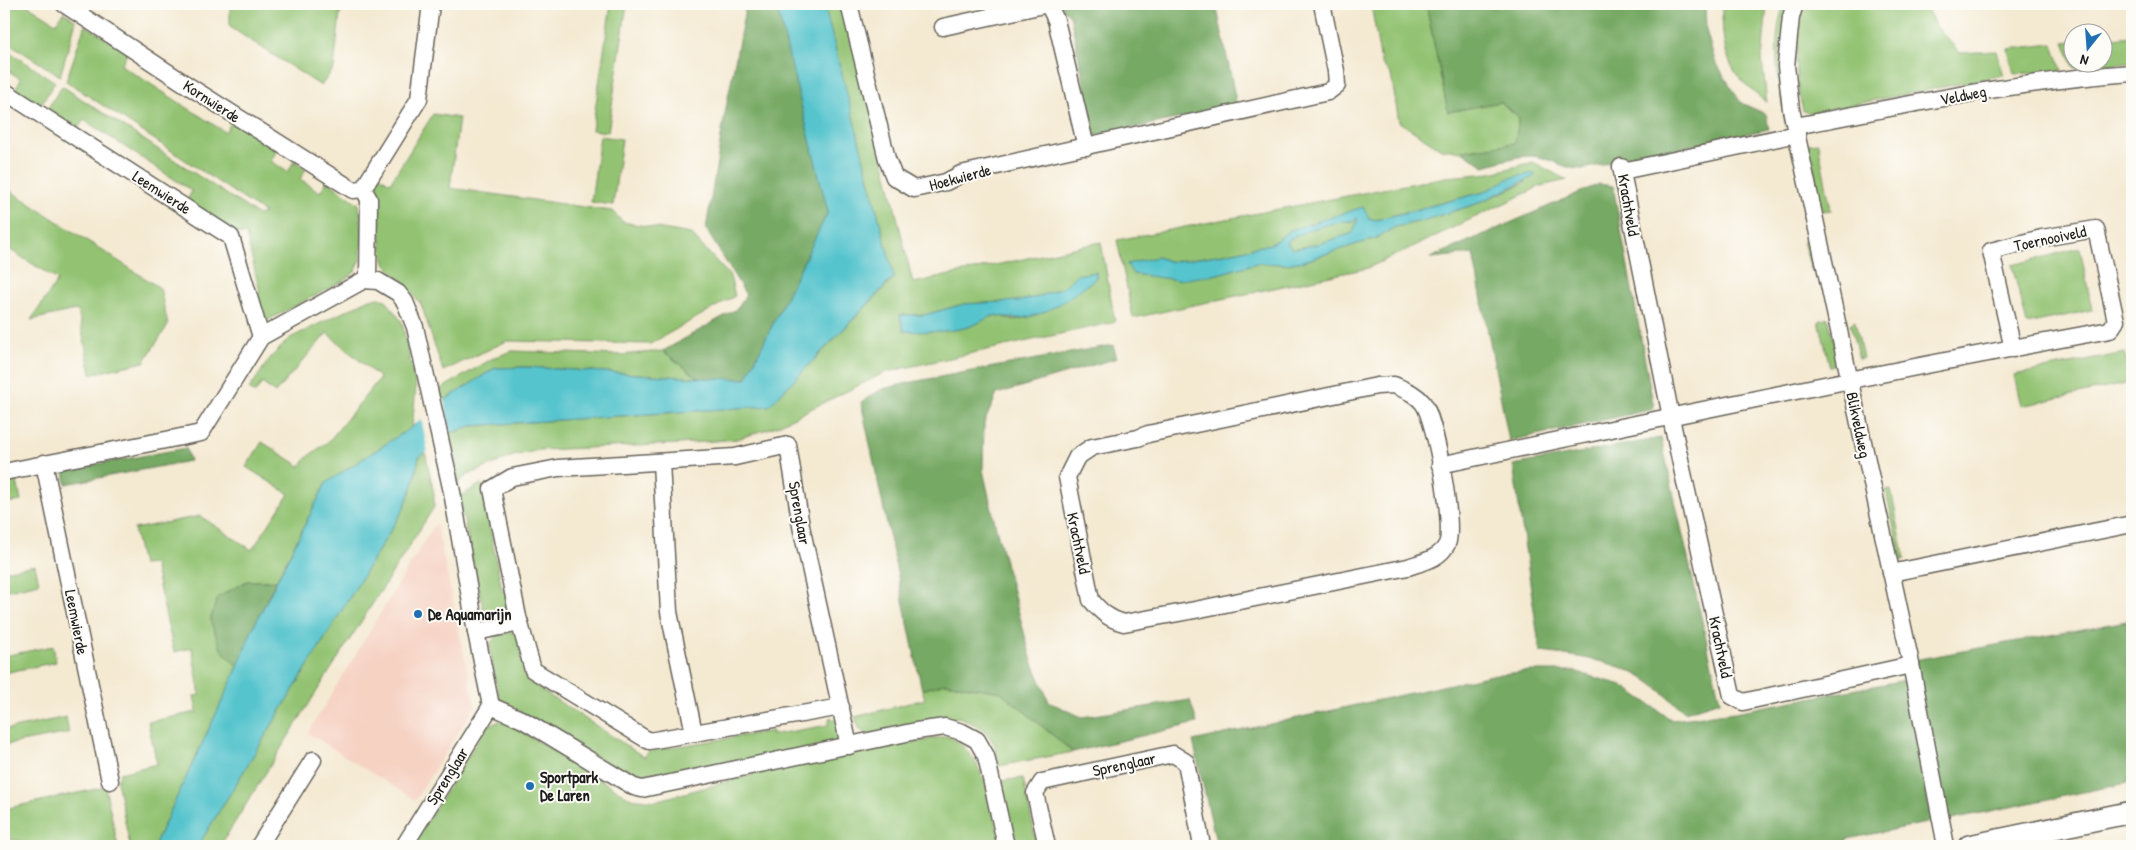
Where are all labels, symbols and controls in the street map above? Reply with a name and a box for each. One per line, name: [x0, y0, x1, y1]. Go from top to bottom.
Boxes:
north arrow: [2064, 22, 2114, 72]
text: N: [2077, 51, 2090, 71]
street label: Kornwierde: [179, 74, 245, 128]
street label: Veldweg: [1938, 80, 1988, 110]
street label: Hoekwierde: [927, 158, 994, 196]
street label: Leemwierde: [128, 165, 196, 219]
street label: Krachtveld: [1613, 172, 1645, 238]
street label: Toernooiveld: [2012, 220, 2088, 256]
street label: Blikveldweg: [1841, 390, 1877, 460]
street label: Sprenglaar: [784, 480, 816, 546]
street label: Krachtveld: [1062, 510, 1096, 576]
street label: Leemwierde: [60, 588, 94, 657]
place label: De Aquamarijn: [428, 603, 511, 626]
marker: De Aquamarijn: [412, 608, 424, 620]
street label: Krachtveld: [1704, 614, 1738, 680]
street label: Sprenglaar: [421, 743, 473, 809]
street label: Sprenglaar: [1090, 747, 1158, 781]
place label: Sportpark De Laren: [540, 766, 599, 806]
marker: Sportpark De Laren: [524, 780, 536, 792]

